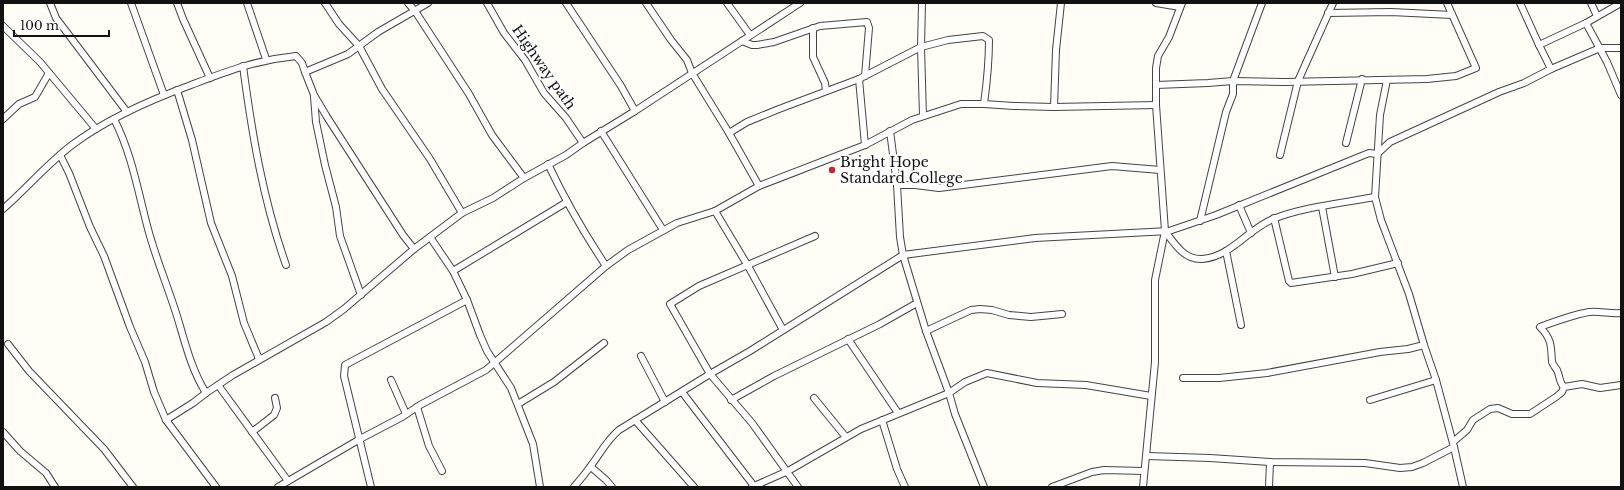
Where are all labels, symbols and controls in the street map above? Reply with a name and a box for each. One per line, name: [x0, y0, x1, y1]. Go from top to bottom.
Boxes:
scale bar: [14, 12, 109, 38]
text: 100 m: [20, 18, 59, 33]
street label: Highway path: [508, 21, 580, 113]
place label: Bright Hope Standard College: [840, 153, 963, 187]
marker: Bright Hope Standard College: [827, 165, 837, 175]

